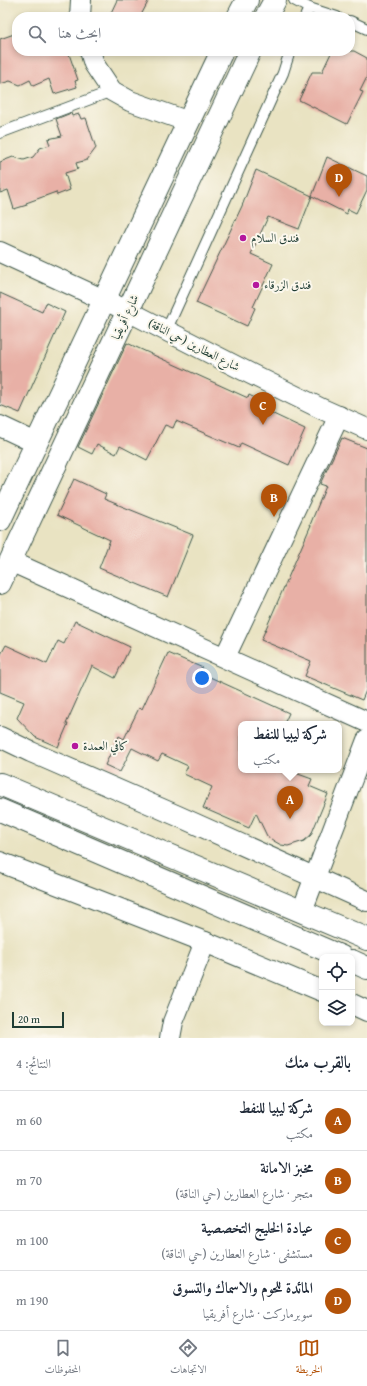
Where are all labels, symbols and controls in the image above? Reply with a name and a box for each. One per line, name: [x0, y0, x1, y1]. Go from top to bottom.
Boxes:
search box: [12, 12, 355, 56]
text: ابحث هنا: [58, 22, 101, 43]
icon: search: [26, 23, 48, 45]
pin: D: [326, 164, 352, 197]
place label: فندق السلام: [251, 229, 299, 249]
marker: فندق السلام: [238, 233, 248, 243]
place label: فندق الزرقاء: [264, 276, 311, 293]
marker: فندق الزرقاء: [251, 280, 261, 290]
street label: شارع أفريقيا: [107, 291, 145, 343]
street label: شارع العطارين (حي الناقة): [144, 314, 243, 378]
pin: C: [250, 392, 276, 425]
pin: B: [261, 484, 287, 517]
your location: [192, 668, 212, 688]
popup: [238, 721, 342, 773]
text: شركة ليبيا للنفط: [253, 723, 327, 744]
place label: كافي العمدة: [83, 737, 128, 756]
marker: كافي العمدة: [70, 741, 80, 751]
text: مكتب: [253, 750, 280, 769]
pin: A: [277, 786, 303, 819]
map controls: [319, 954, 355, 1026]
button: locate: [319, 954, 355, 990]
button: layers: [319, 990, 355, 1026]
scale bar: [12, 1010, 64, 1029]
text: 20 m: [18, 1011, 40, 1027]
text: بالقرب منك: [284, 1049, 351, 1074]
text: النتائج: 4: [16, 1054, 51, 1073]
text: شركة ليبيا للنفط: [239, 1097, 313, 1118]
text: 60 m: [16, 1111, 42, 1130]
text: A: [334, 1111, 342, 1130]
text: مكتب: [286, 1124, 313, 1143]
text: مخبز الامانة: [260, 1157, 313, 1178]
text: 70 m: [16, 1171, 42, 1190]
text: B: [334, 1171, 342, 1190]
text: متجر · شارع العطارين (حي الناقة): [175, 1184, 313, 1203]
text: عيادة الخليج التخصصية: [201, 1217, 313, 1238]
text: 100 m: [16, 1231, 48, 1250]
text: C: [334, 1231, 342, 1250]
text: مستشفى · شارع العطارين (حي الناقة): [161, 1244, 313, 1263]
text: المائدة للحوم والاسماك والتسوق: [172, 1277, 313, 1298]
text: 190 m: [16, 1291, 48, 1310]
text: D: [334, 1291, 342, 1310]
text: سوبرماركت · شارع أفريقيا: [203, 1304, 313, 1323]
tab: المحفوظات: [45, 1337, 81, 1380]
tab: الاتجاهات: [170, 1337, 207, 1380]
tab: الخريطة: [296, 1337, 322, 1380]

